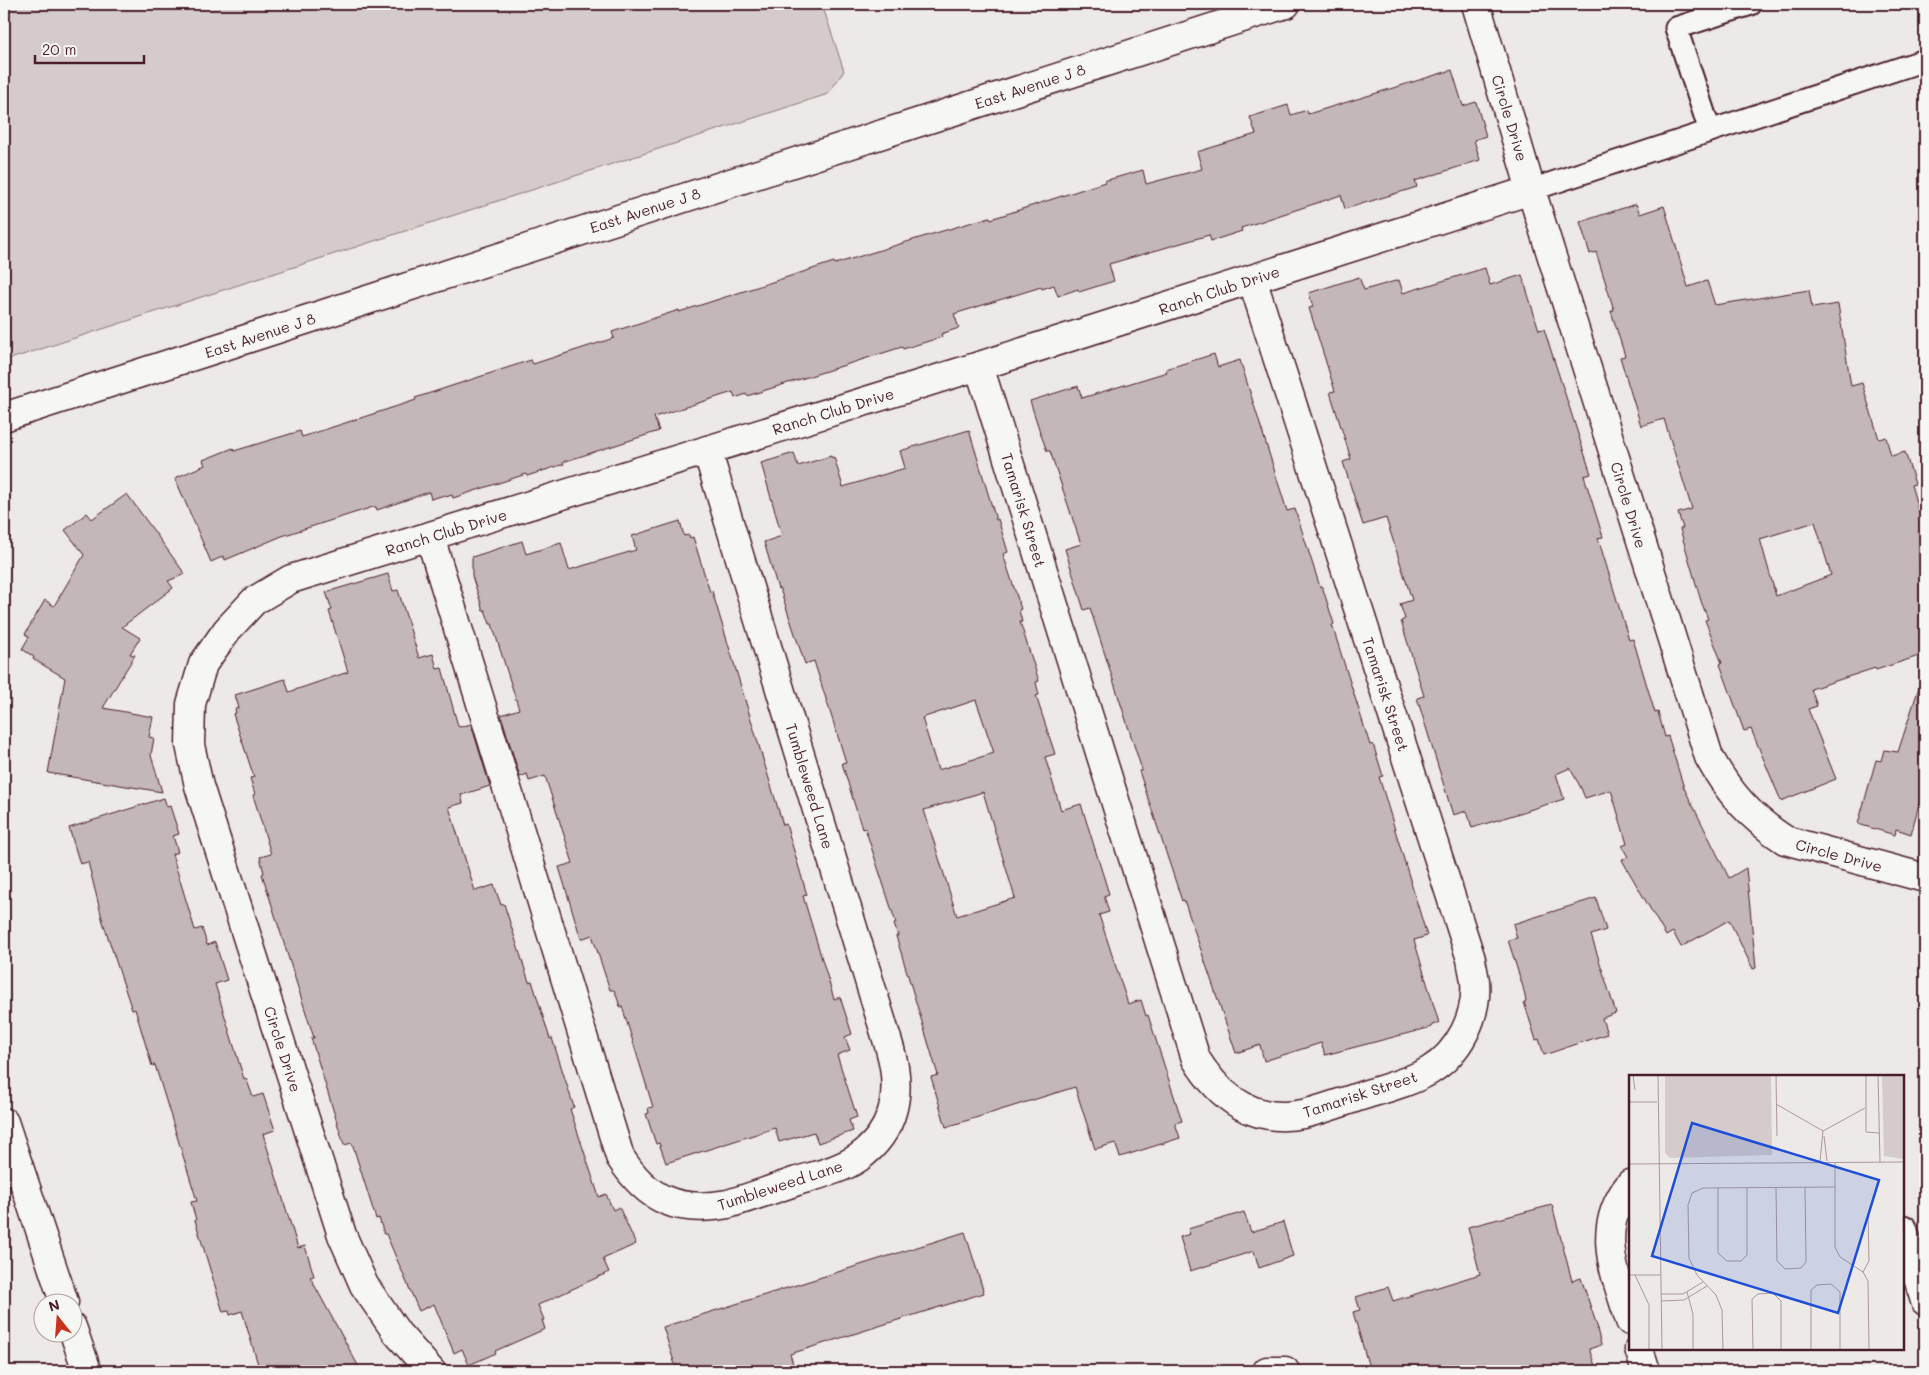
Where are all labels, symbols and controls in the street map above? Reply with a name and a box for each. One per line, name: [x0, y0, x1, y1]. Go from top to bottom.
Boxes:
scale bar: [35, 32, 144, 64]
text: 20 m: [42, 39, 76, 59]
street label: East Avenue J 8: [972, 59, 1088, 113]
street label: Circle Drive: [1487, 72, 1533, 164]
street label: East Avenue J 8: [587, 183, 703, 237]
street label: Ranch Club Drive: [1156, 261, 1282, 319]
street label: East Avenue J 8: [202, 308, 318, 362]
street label: Ranch Club Drive: [770, 383, 896, 439]
street label: Tamarisk Street: [997, 450, 1051, 570]
street label: Circle Drive: [1606, 459, 1652, 551]
street label: Ranch Club Drive: [383, 504, 509, 560]
street label: Tamarisk Street: [1358, 634, 1414, 754]
street label: Tumbleweed Lane: [781, 721, 839, 851]
street label: Circle Drive: [1793, 834, 1885, 876]
street label: Circle Drive: [260, 1004, 306, 1094]
street label: Tamarisk Street: [1300, 1066, 1420, 1122]
inset map: [1629, 1075, 1904, 1350]
street label: Tumbleweed Lane: [715, 1155, 845, 1215]
north arrow: [32, 1292, 82, 1342]
text: N: [46, 1294, 62, 1316]

